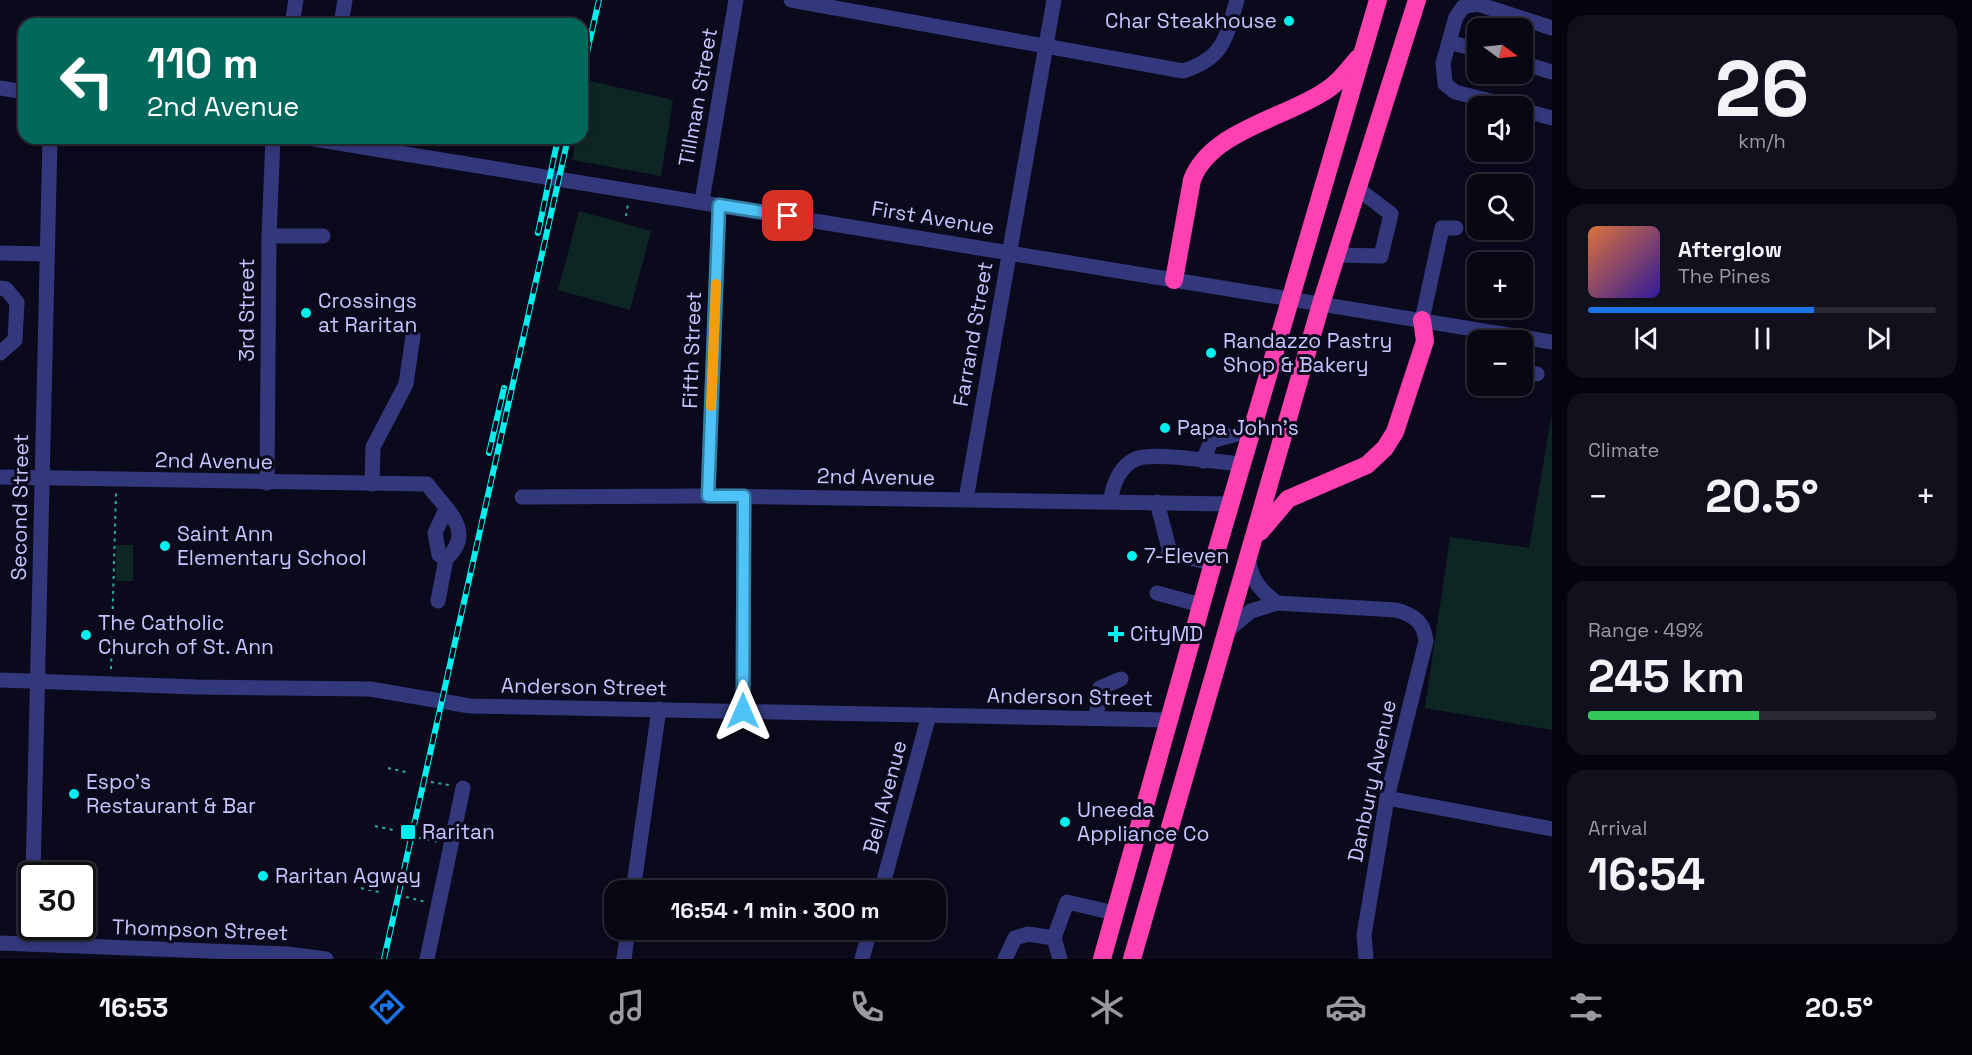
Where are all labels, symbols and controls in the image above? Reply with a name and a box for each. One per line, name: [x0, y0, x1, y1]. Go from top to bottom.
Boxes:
place label: Char Steakhouse: [1105, 7, 1277, 34]
marker: Char Steakhouse: [1282, 14, 1296, 28]
north arrow: [1467, 18, 1533, 84]
map controls: [1467, 18, 1533, 396]
street label: Tillman Street: [672, 26, 723, 168]
text: 110 m: [147, 37, 259, 90]
text: 26: [1715, 39, 1809, 139]
icon: left: [48, 42, 126, 120]
text: 2nd Avenue: [147, 89, 299, 124]
button: sound: [1467, 96, 1533, 162]
text: km/h: [1738, 128, 1786, 154]
button: search: [1467, 174, 1533, 240]
pin: [762, 190, 813, 241]
street label: First Avenue: [870, 194, 996, 241]
icon: arrive: [771, 199, 804, 232]
text: Afterglow: [1678, 235, 1782, 263]
button: +: [1467, 252, 1533, 318]
street label: 3rd Street: [233, 258, 260, 362]
street label: Farrand Street: [946, 259, 999, 409]
text: The Pines: [1678, 263, 1771, 289]
place label: Crossings at Raritan: [318, 287, 417, 338]
street label: Fifth Street: [676, 291, 707, 409]
marker: Crossings at Raritan: [299, 306, 313, 320]
icon: previous: [1630, 322, 1663, 355]
icon: pause: [1746, 322, 1779, 355]
icon: next: [1862, 322, 1895, 355]
place label: Randazzo Pastry Shop & Bakery: [1223, 327, 1392, 378]
button: −: [1467, 330, 1533, 396]
marker: Randazzo Pastry Shop & Bakery: [1204, 346, 1218, 360]
place label: Papa John's: [1177, 414, 1299, 441]
marker: Papa John's: [1158, 421, 1172, 435]
street label: Second Street: [5, 433, 34, 581]
text: Climate: [1588, 437, 1659, 463]
street label: 2nd Avenue: [155, 446, 273, 475]
street label: 2nd Avenue: [817, 462, 935, 491]
text: 20.5°: [1705, 468, 1819, 525]
text: −: [1588, 476, 1608, 518]
text: +: [1916, 476, 1936, 518]
place label: Saint Ann Elementary School: [177, 520, 367, 571]
marker: Saint Ann Elementary School: [158, 539, 172, 553]
place label: 7-Eleven: [1144, 542, 1229, 569]
marker: 7-Eleven: [1125, 549, 1139, 563]
place label: The Catholic Church of St. Ann: [98, 609, 274, 660]
text: Range · 49%: [1588, 617, 1703, 643]
place label: CityMD: [1130, 620, 1203, 647]
marker: CityMD: [1107, 625, 1125, 643]
marker: The Catholic Church of St. Ann: [79, 628, 93, 642]
text: 245 km: [1588, 648, 1745, 705]
street label: Anderson Street: [501, 672, 667, 701]
position arrow: [711, 679, 775, 743]
street label: Anderson Street: [987, 682, 1153, 711]
street label: Danbury Avenue: [1341, 697, 1402, 865]
street label: Bell Avenue: [856, 737, 913, 856]
place label: Espo's Restaurant & Bar: [86, 768, 256, 819]
marker: Espo's Restaurant & Bar: [67, 787, 81, 801]
place label: Uneeda Appliance Co: [1077, 796, 1209, 847]
marker: Uneeda Appliance Co: [1058, 815, 1072, 829]
text: Arrival: [1588, 815, 1647, 841]
place label: Raritan: [422, 818, 495, 845]
marker: Raritan: [399, 823, 417, 841]
text: 16:54: [1588, 846, 1705, 903]
speed limit sign: 30: [18, 862, 96, 940]
place label: Raritan Agway: [275, 862, 421, 889]
marker: Raritan Agway: [256, 869, 270, 883]
text: 16:54 · 1 min · 300 m: [670, 896, 880, 924]
street label: Thompson Street: [111, 913, 289, 946]
icon: directions: [366, 986, 408, 1028]
icon: music: [606, 986, 648, 1028]
icon: phone: [846, 986, 888, 1028]
icon: climate: [1086, 986, 1128, 1028]
icon: car: [1325, 986, 1367, 1028]
icon: filters: [1565, 986, 1607, 1028]
text: 16:53: [99, 990, 168, 1025]
text: 20.5°: [1805, 990, 1873, 1025]

